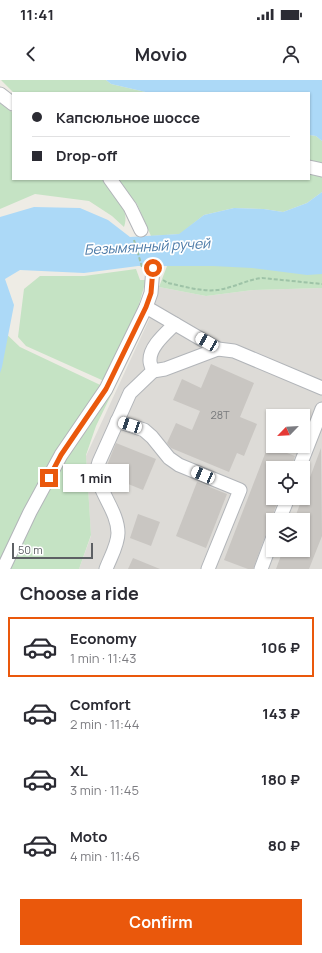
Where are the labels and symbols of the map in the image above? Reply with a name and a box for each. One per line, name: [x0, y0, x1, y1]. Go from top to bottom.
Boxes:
water label: Безымянный ручей: [84, 233, 211, 259]
route start: [144, 259, 162, 277]
car: [194, 331, 220, 353]
house number: 28Т: [210, 407, 230, 422]
north arrow: [266, 409, 310, 453]
car: [117, 416, 143, 434]
callout: 1 min: [63, 464, 129, 492]
car: [190, 465, 216, 485]
route end: [40, 469, 58, 487]
scale bar: [12, 541, 93, 560]

